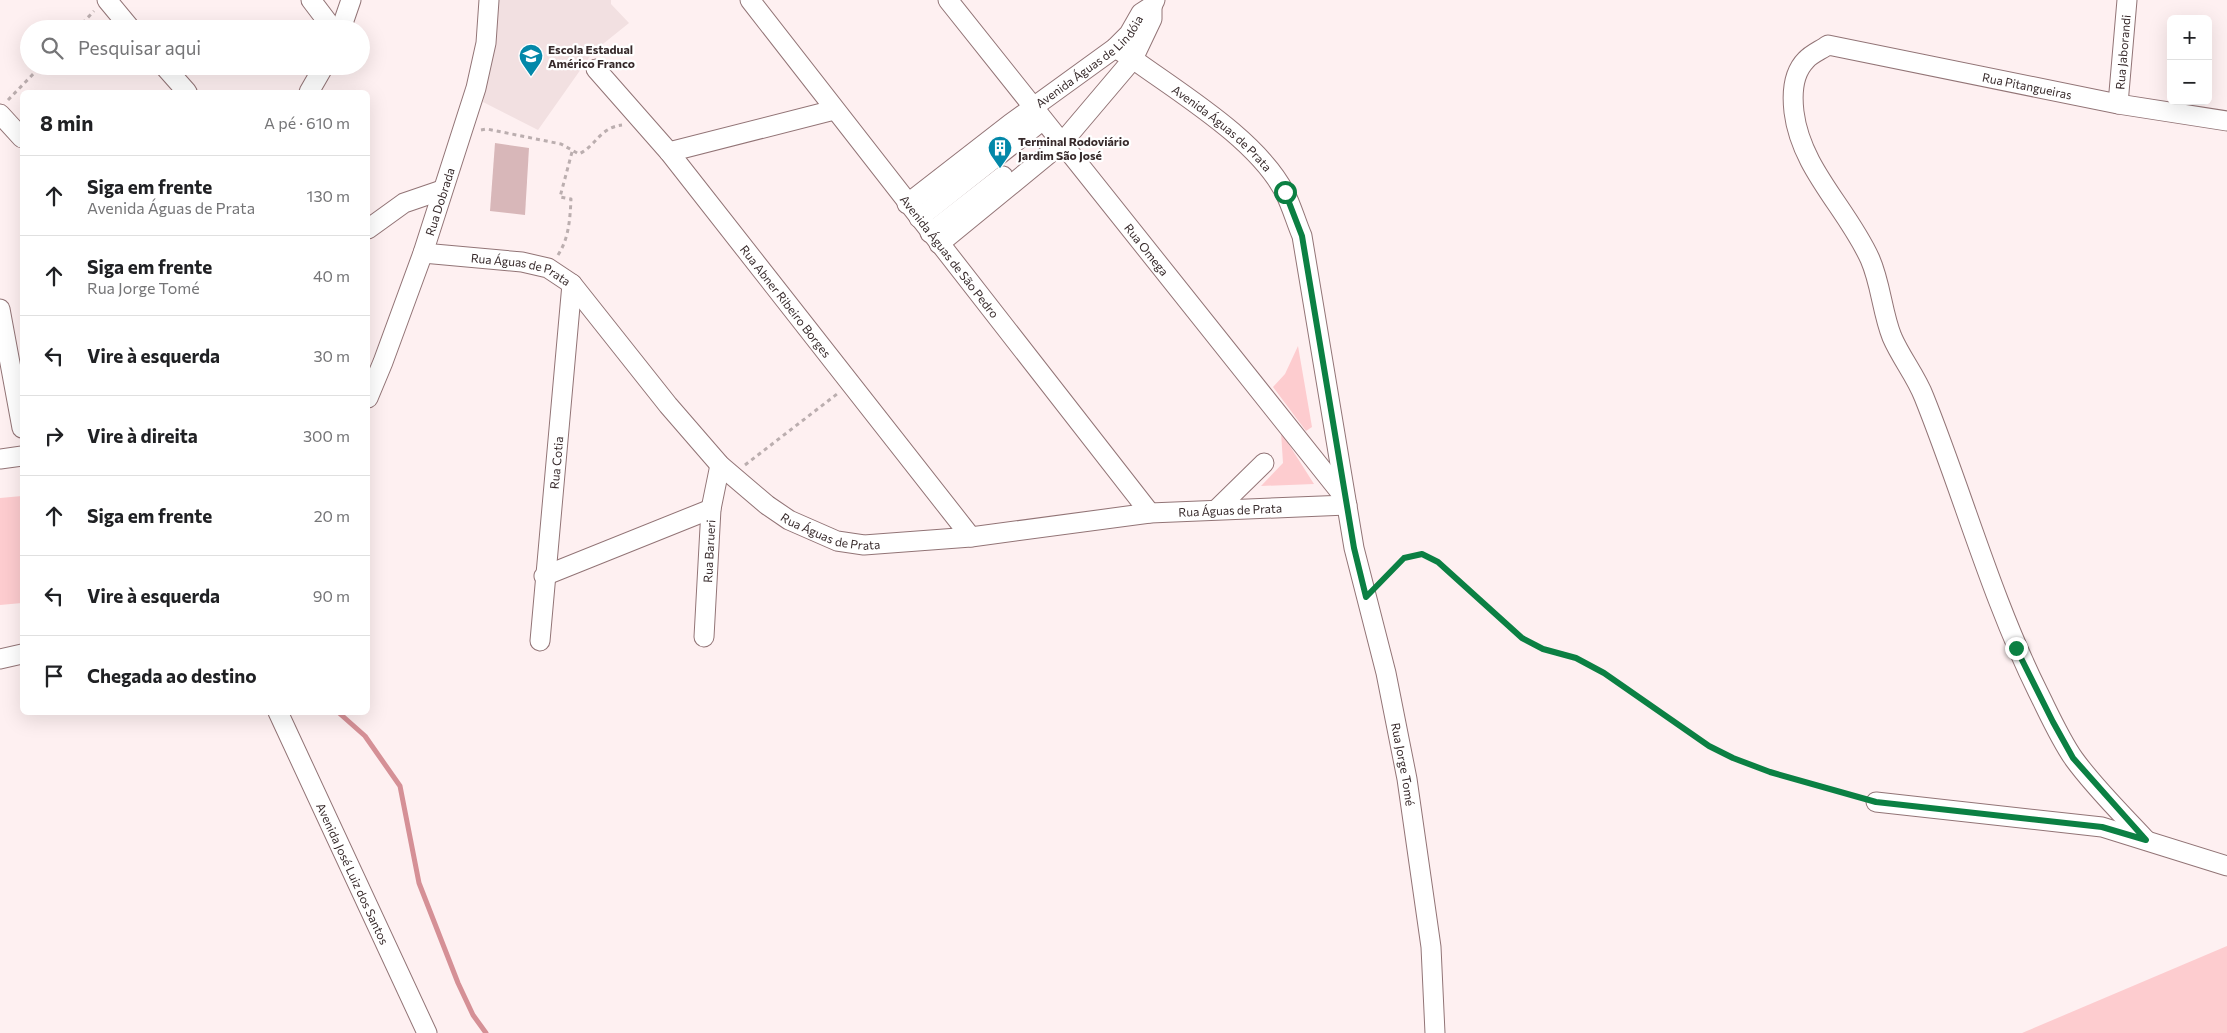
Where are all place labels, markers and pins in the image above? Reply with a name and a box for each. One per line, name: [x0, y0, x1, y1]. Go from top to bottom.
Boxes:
place label: Escola Estadual Américo Franco: [548, 42, 635, 70]
school or university icon: Escola Estadual Américo Franco: [518, 43, 544, 77]
place label: Terminal Rodoviário Jardim São José: [1018, 134, 1129, 163]
building icon: Terminal Rodoviário Jardim São José: [987, 135, 1013, 169]

